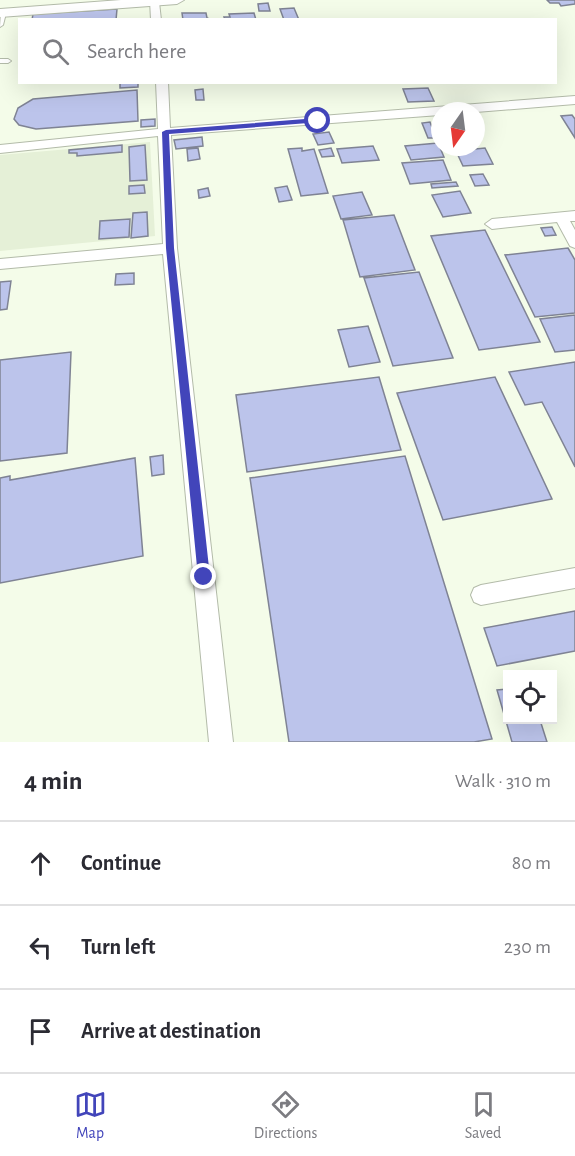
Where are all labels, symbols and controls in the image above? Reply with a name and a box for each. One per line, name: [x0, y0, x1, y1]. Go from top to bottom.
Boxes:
search box: [18, 18, 557, 84]
icon: search: [39, 35, 72, 68]
text: Search here: [87, 40, 186, 62]
north arrow: [431, 102, 485, 156]
route start: [304, 107, 330, 133]
route end: [190, 563, 216, 589]
map controls: [503, 670, 557, 724]
button: locate: [503, 670, 557, 724]
text: 4 min: [24, 768, 83, 794]
text: Walk · 310 m: [455, 771, 551, 791]
icon: ahead: [24, 847, 57, 880]
text: Continue: [81, 852, 161, 874]
text: 80 m: [512, 853, 551, 873]
icon: left: [24, 931, 57, 964]
text: Turn left: [81, 936, 155, 958]
text: 230 m: [504, 937, 551, 957]
icon: arrive: [24, 1015, 57, 1048]
text: Arrive at destination: [81, 1020, 261, 1042]
tab: Map: [74, 1088, 107, 1143]
tab: Directions: [254, 1088, 318, 1143]
tab: Saved: [465, 1088, 501, 1143]

